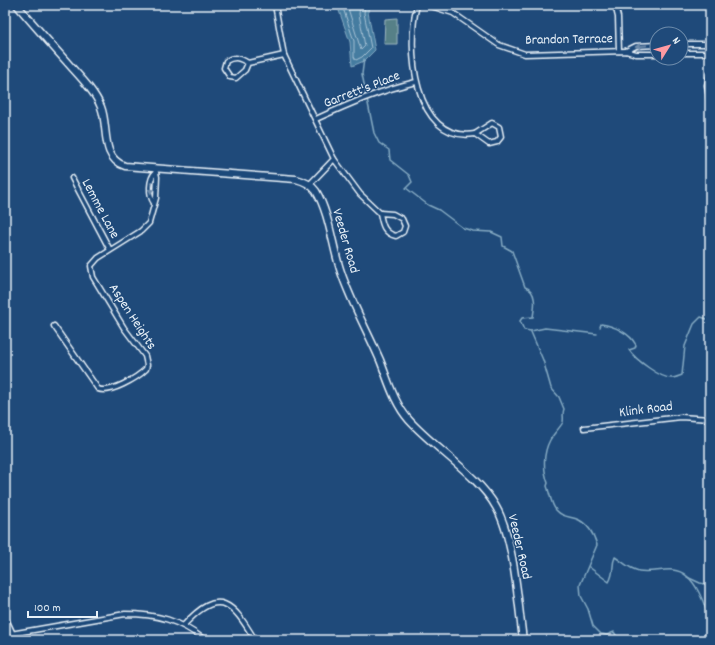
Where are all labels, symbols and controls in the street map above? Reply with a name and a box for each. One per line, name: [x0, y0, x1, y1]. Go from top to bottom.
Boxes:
north arrow: [649, 26, 689, 66]
street label: Brandon Terrace: [525, 29, 613, 51]
text: N: [667, 34, 684, 49]
one-way arrow: [635, 43, 647, 49]
street label: Garrett's Place: [321, 66, 403, 114]
street label: Lemme Lane: [76, 175, 124, 243]
one-way arrow: [148, 182, 154, 195]
street label: Veeder Road: [326, 206, 364, 276]
street label: Aspen Heights: [103, 280, 161, 354]
street label: Klink Road: [618, 397, 674, 423]
street label: Veeder Road: [502, 512, 536, 582]
scale bar: [28, 593, 97, 619]
text: 100 m: [34, 600, 61, 617]

